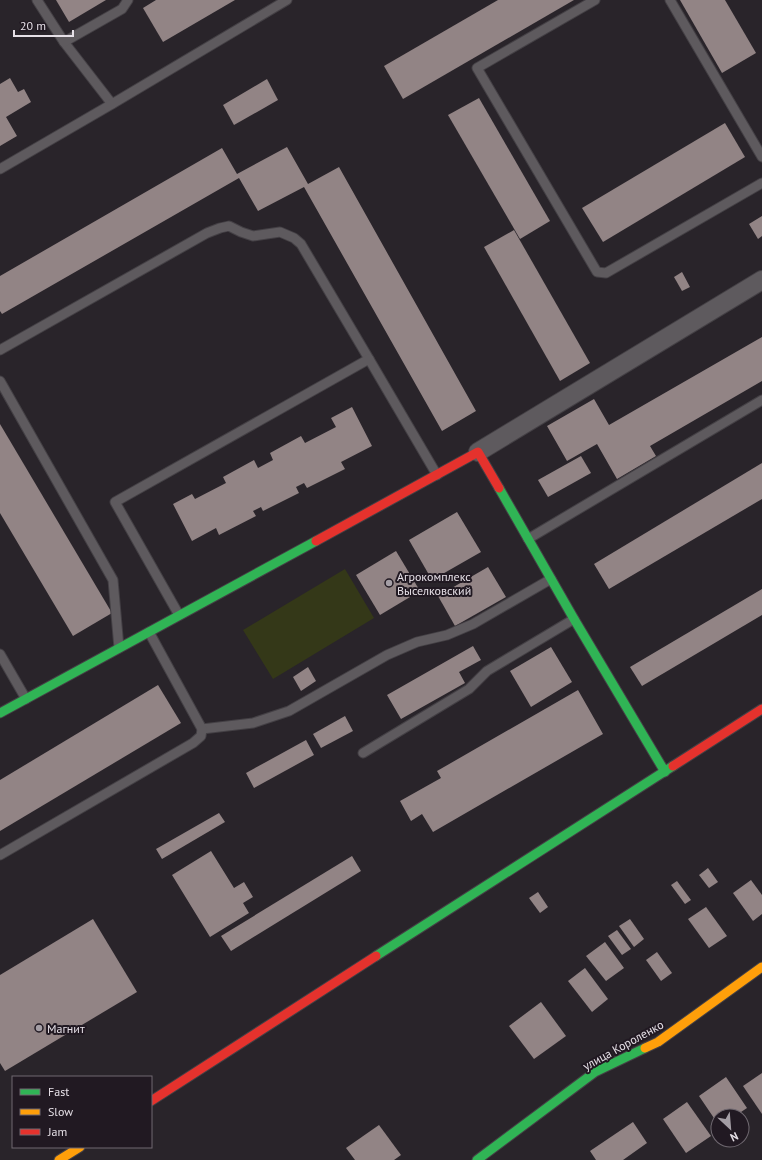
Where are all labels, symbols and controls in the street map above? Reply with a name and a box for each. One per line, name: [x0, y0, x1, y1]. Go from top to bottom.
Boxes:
scale bar: [14, 12, 73, 38]
text: 20 m: [20, 18, 46, 33]
place label: Агрокомплекс Выселковский: [397, 569, 471, 598]
marker: Агрокомплекс Выселковский: [384, 578, 394, 588]
street label: улица Короленко: [580, 1017, 666, 1073]
place label: Магнит: [47, 1021, 85, 1036]
marker: Магнит: [34, 1023, 44, 1033]
legend: [12, 1076, 152, 1148]
text: Fast: [48, 1084, 69, 1099]
text: Slow: [48, 1104, 73, 1119]
north arrow: [710, 1108, 750, 1148]
text: Jam: [47, 1124, 67, 1139]
text: N: [728, 1129, 741, 1145]

